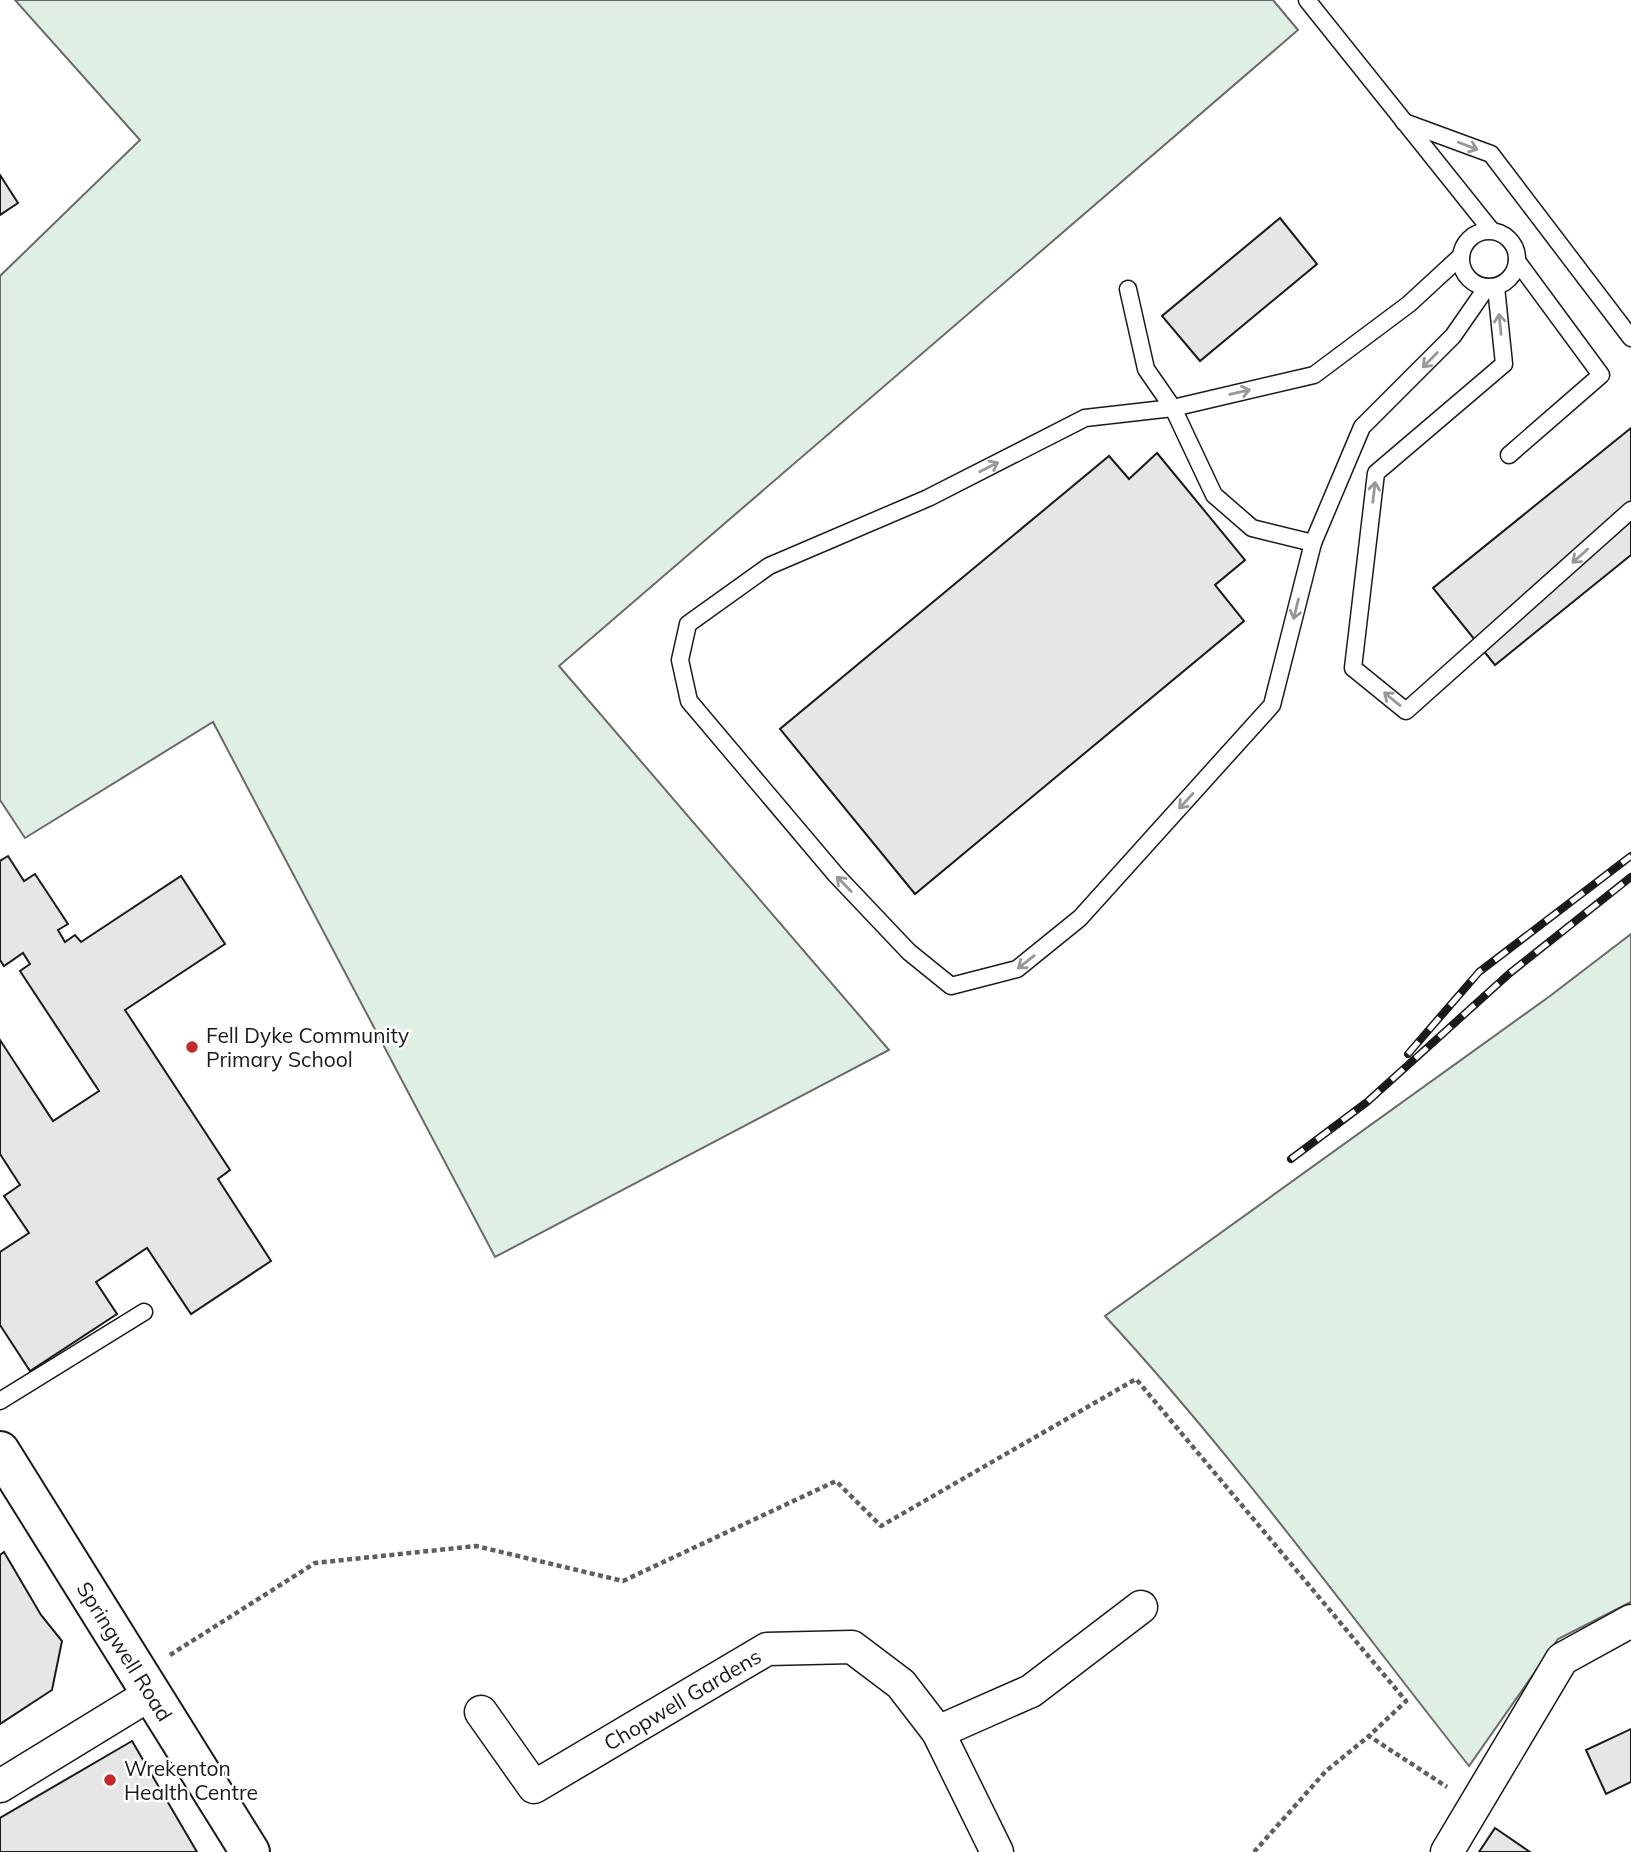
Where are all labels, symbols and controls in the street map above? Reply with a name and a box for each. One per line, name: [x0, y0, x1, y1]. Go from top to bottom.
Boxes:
one-way arrow: [1456, 140, 1478, 153]
one-way arrow: [1493, 313, 1506, 335]
one-way arrow: [1421, 351, 1438, 368]
one-way arrow: [1228, 385, 1251, 398]
one-way arrow: [978, 459, 998, 473]
one-way arrow: [1368, 481, 1381, 504]
one-way arrow: [1571, 548, 1589, 564]
one-way arrow: [1289, 597, 1302, 620]
one-way arrow: [1383, 692, 1401, 707]
one-way arrow: [1177, 792, 1194, 809]
one-way arrow: [836, 876, 853, 893]
one-way arrow: [1017, 954, 1035, 969]
place label: Fell Dyke Community Primary School: [206, 1022, 409, 1072]
marker: Fell Dyke Community Primary School: [184, 1039, 200, 1055]
street label: Springwell Road: [72, 1577, 178, 1726]
street label: Chopwell Gardens: [599, 1643, 766, 1756]
place label: Wrekenton Health Centre: [124, 1755, 258, 1805]
marker: Wrekenton Health Centre: [102, 1772, 118, 1788]

